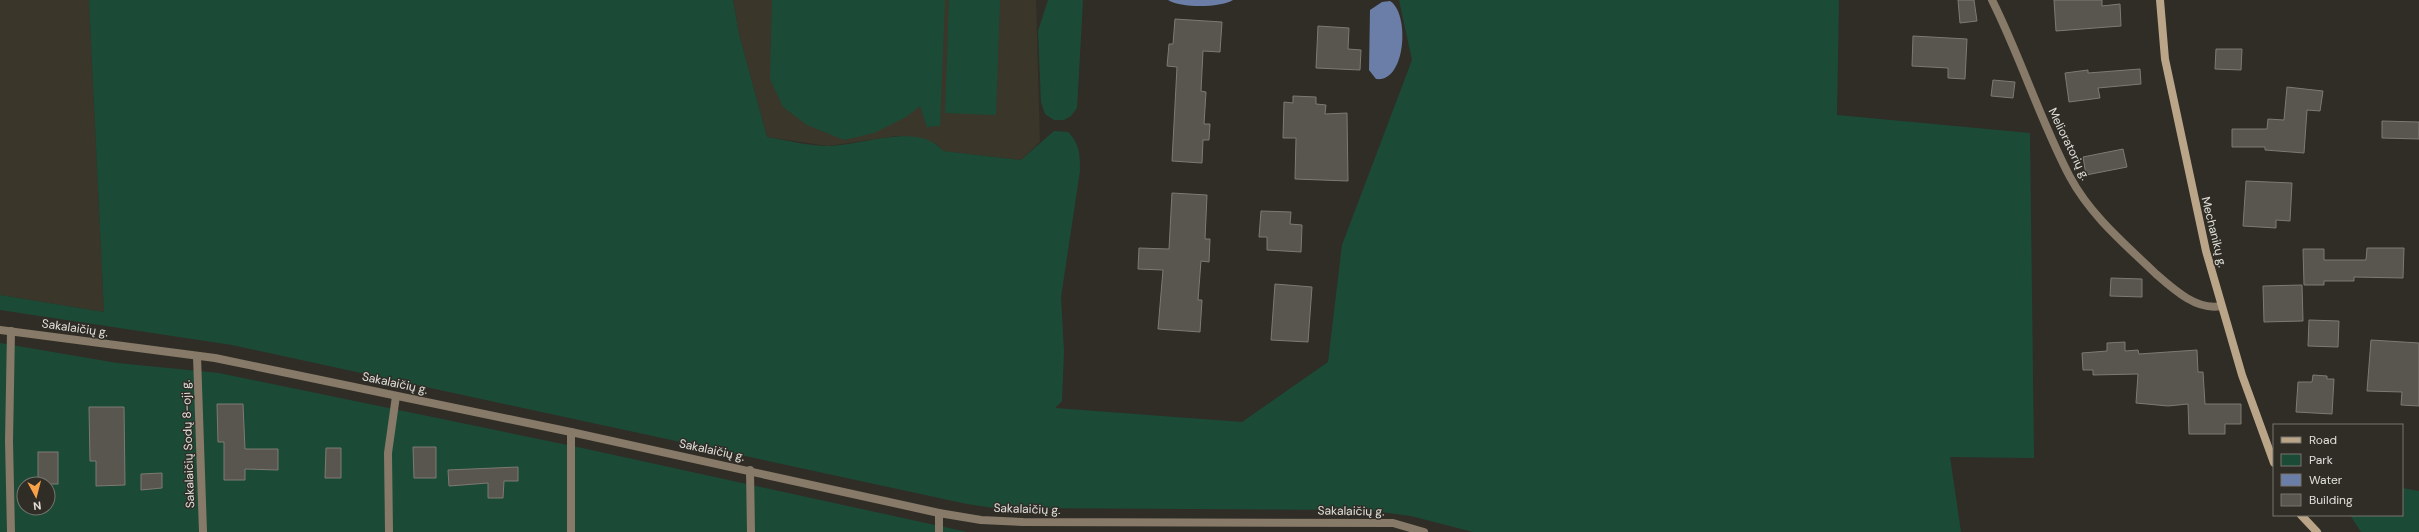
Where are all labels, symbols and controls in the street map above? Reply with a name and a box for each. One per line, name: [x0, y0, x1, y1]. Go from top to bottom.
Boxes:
street label: Melioratorių g.: [2045, 105, 2093, 183]
street label: Mechanikų g.: [2198, 195, 2230, 269]
street label: Sakalaičių g.: [41, 315, 109, 341]
street label: Sakalaičių g.: [361, 368, 429, 398]
street label: Sakalaičių Sodų 8-oji g.: [178, 379, 198, 509]
legend: [2273, 424, 2403, 516]
text: Road: [2309, 432, 2337, 448]
street label: Sakalaičių g.: [678, 435, 746, 465]
text: Park: [2309, 452, 2333, 468]
text: Water: [2309, 472, 2343, 488]
north arrow: [16, 476, 56, 516]
text: Building: [2309, 492, 2353, 508]
text: N: [32, 498, 42, 513]
street label: Sakalaičių g.: [993, 500, 1061, 518]
street label: Sakalaičių g.: [1317, 502, 1385, 520]

